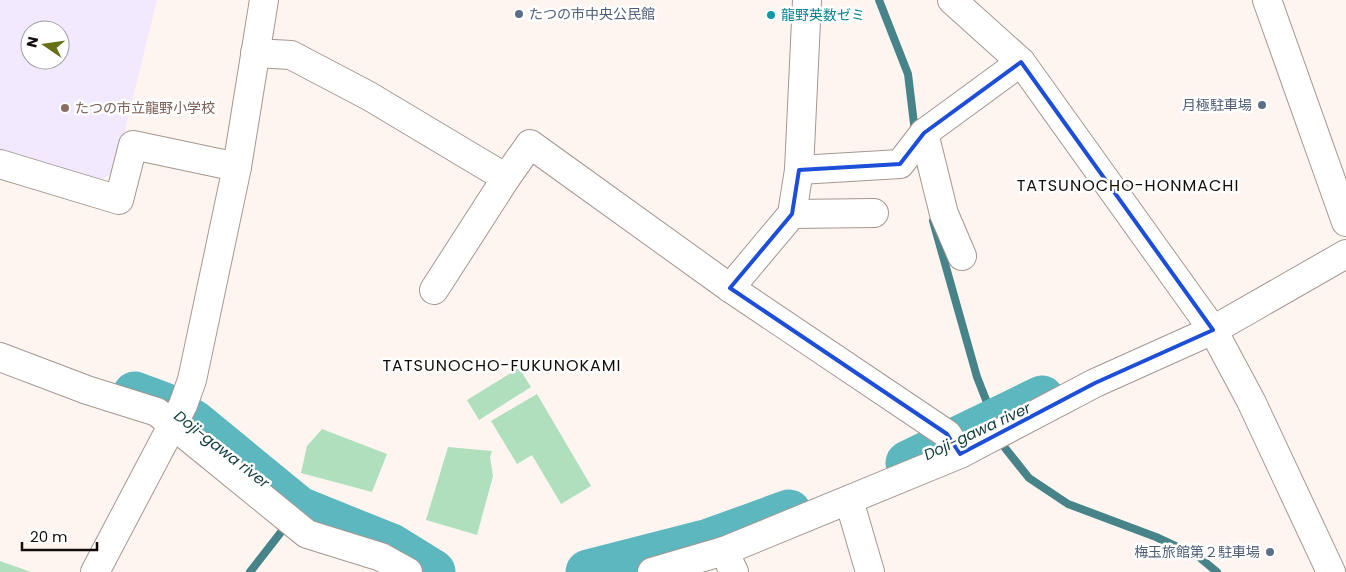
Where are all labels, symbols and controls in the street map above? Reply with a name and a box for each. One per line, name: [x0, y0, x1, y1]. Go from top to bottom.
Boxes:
place label: たつの市中央公民館: [529, 4, 655, 24]
place label: 龍野英数ゼミ: [781, 5, 865, 25]
marker: たつの市中央公民館: [513, 8, 525, 20]
marker: 龍野英数ゼミ: [765, 9, 777, 21]
north arrow: [20, 20, 70, 70]
text: N: [21, 35, 43, 49]
place label: 月極駐車場: [1182, 95, 1252, 115]
place label: たつの市立龍野小学校: [75, 98, 215, 118]
marker: 月極駐車場: [1256, 99, 1268, 111]
marker: たつの市立龍野小学校: [59, 102, 71, 114]
district label: TATSUNOCHO-HONMACHI: [1017, 174, 1239, 197]
district label: TATSUNOCHO-FUKUNOKAMI: [382, 354, 622, 377]
water label: Doji-gawa river: [920, 397, 1034, 465]
water label: Doji-gawa river: [170, 405, 274, 493]
scale bar: [22, 520, 98, 552]
text: 20 m: [30, 526, 68, 547]
place label: 梅玉旅館第２駐車場: [1134, 542, 1260, 562]
marker: 梅玉旅館第２駐車場: [1264, 546, 1276, 558]

